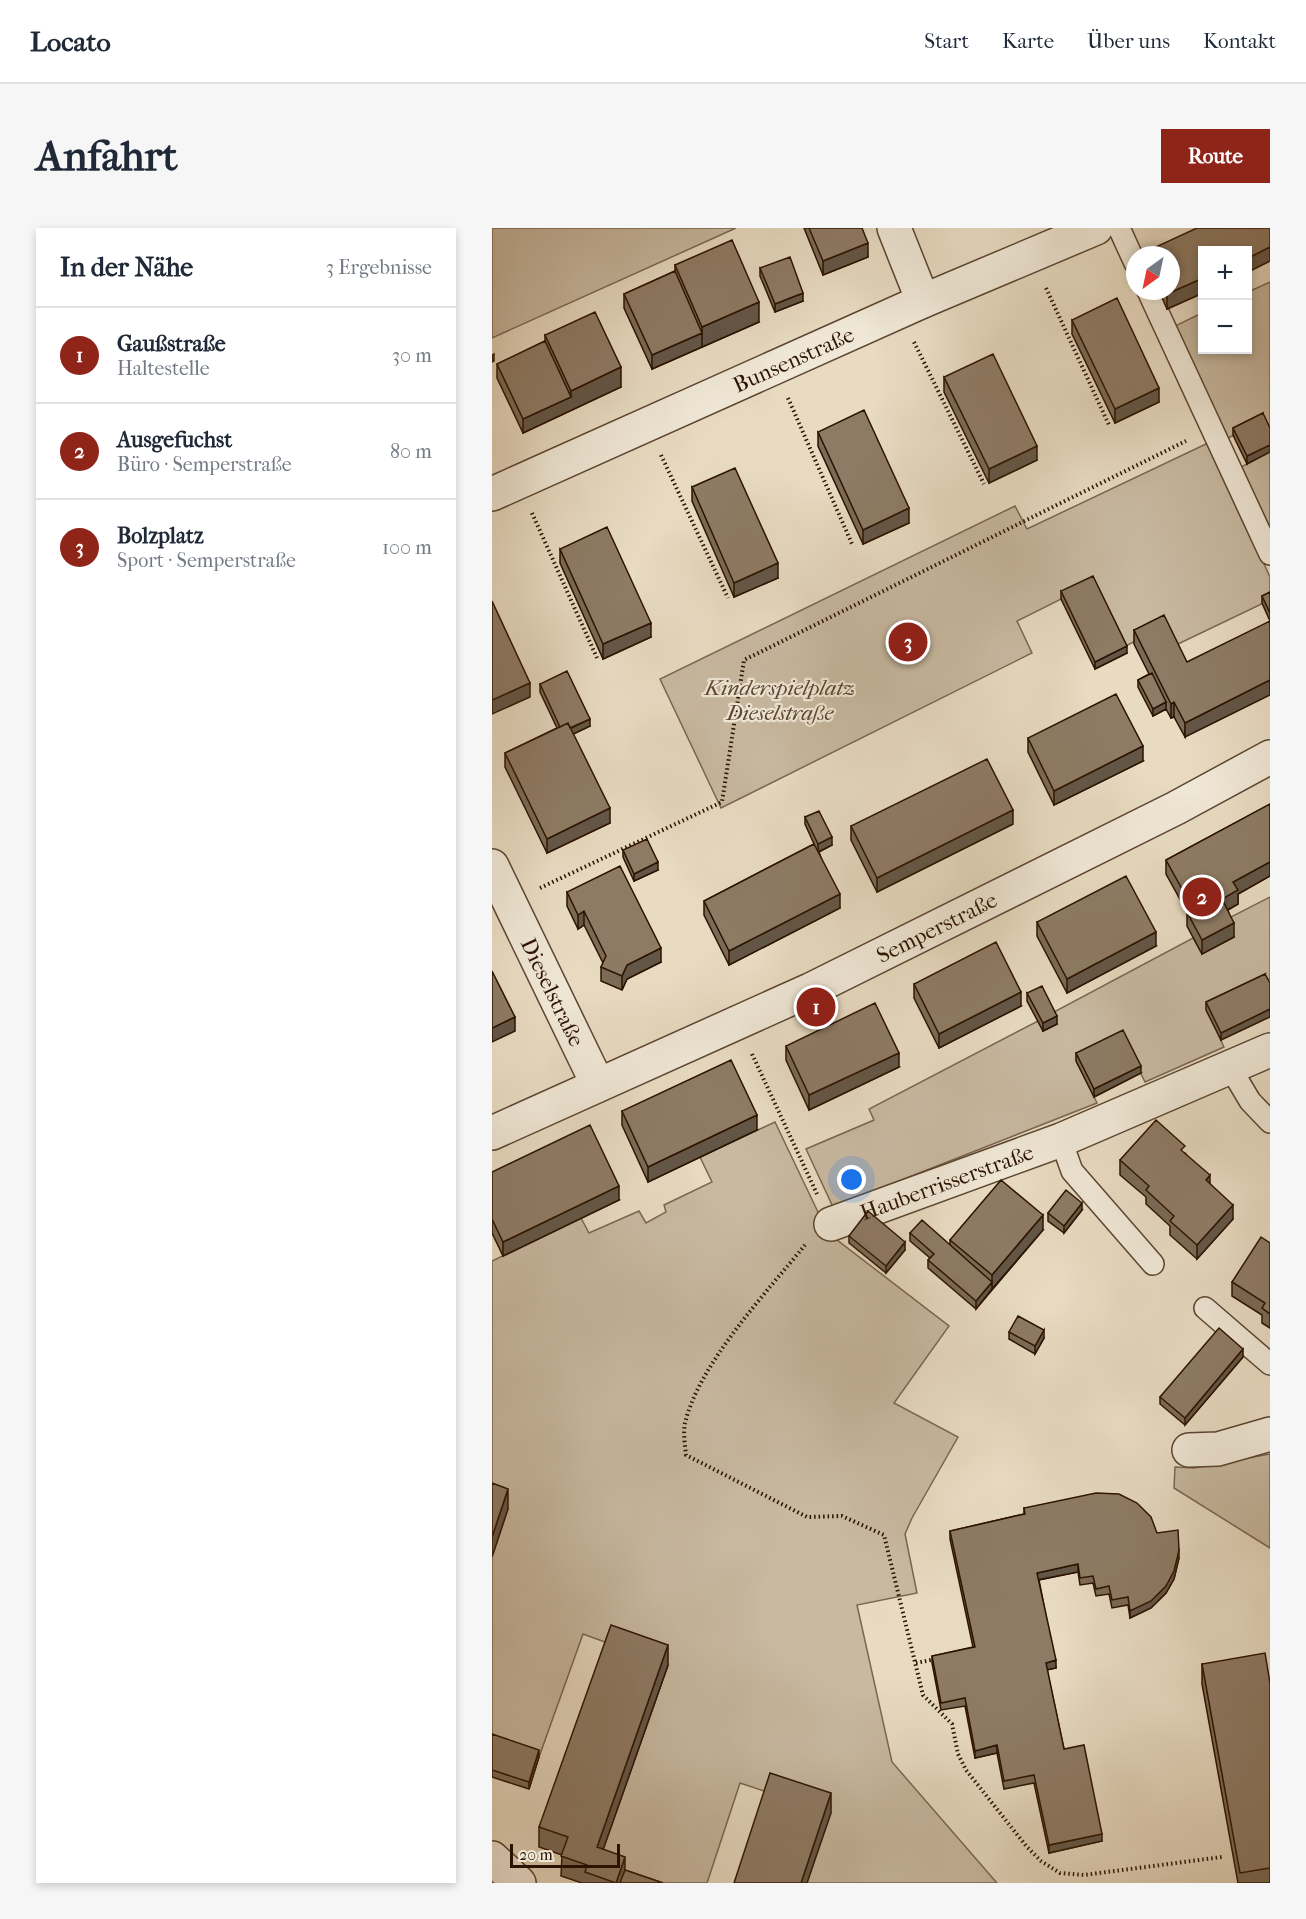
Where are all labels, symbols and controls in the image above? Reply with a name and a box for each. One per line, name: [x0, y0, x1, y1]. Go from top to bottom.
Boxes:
text: Locato: [30, 25, 111, 58]
text: Start: [924, 29, 969, 53]
text: Karte: [1002, 29, 1054, 53]
text: Über uns: [1087, 29, 1170, 53]
text: Kontakt: [1203, 29, 1276, 53]
button: Route: [1161, 129, 1270, 183]
text: Anfahrt: [36, 132, 178, 181]
north arrow: [1126, 246, 1180, 300]
map controls: [1198, 246, 1252, 354]
button: +: [1198, 246, 1252, 300]
text: In der Nähe: [60, 252, 193, 283]
text: 3 Ergebnisse: [326, 256, 432, 279]
button: −: [1198, 300, 1252, 354]
street label: Bunsenstraße: [729, 322, 858, 398]
text: Gaußstraße: [117, 331, 226, 357]
text: 1: [76, 344, 83, 367]
text: 30 m: [392, 344, 432, 367]
text: Haltestelle: [117, 357, 210, 380]
text: Ausgefuchst: [117, 427, 232, 453]
text: 2: [74, 440, 85, 463]
text: 80 m: [390, 440, 432, 463]
text: Büro · Semperstraße: [117, 453, 292, 476]
text: Bolzplatz: [117, 523, 204, 549]
text: 3: [75, 536, 84, 559]
text: 100 m: [382, 536, 432, 559]
text: Sport · Semperstraße: [117, 549, 296, 572]
pin: 3: [888, 620, 928, 664]
park label: Kinderspielplatz Dieselstraße: [703, 675, 855, 726]
pin: 2: [1182, 874, 1222, 920]
street label: Semperstraße: [872, 887, 1002, 969]
street label: Dieselstraße: [515, 934, 589, 1051]
pin: 1: [796, 984, 836, 1030]
street label: Hauberrisserstraße: [857, 1139, 1037, 1226]
your location: [837, 1165, 866, 1194]
scale bar: [510, 1841, 620, 1868]
text: 20 m: [519, 1845, 553, 1864]

